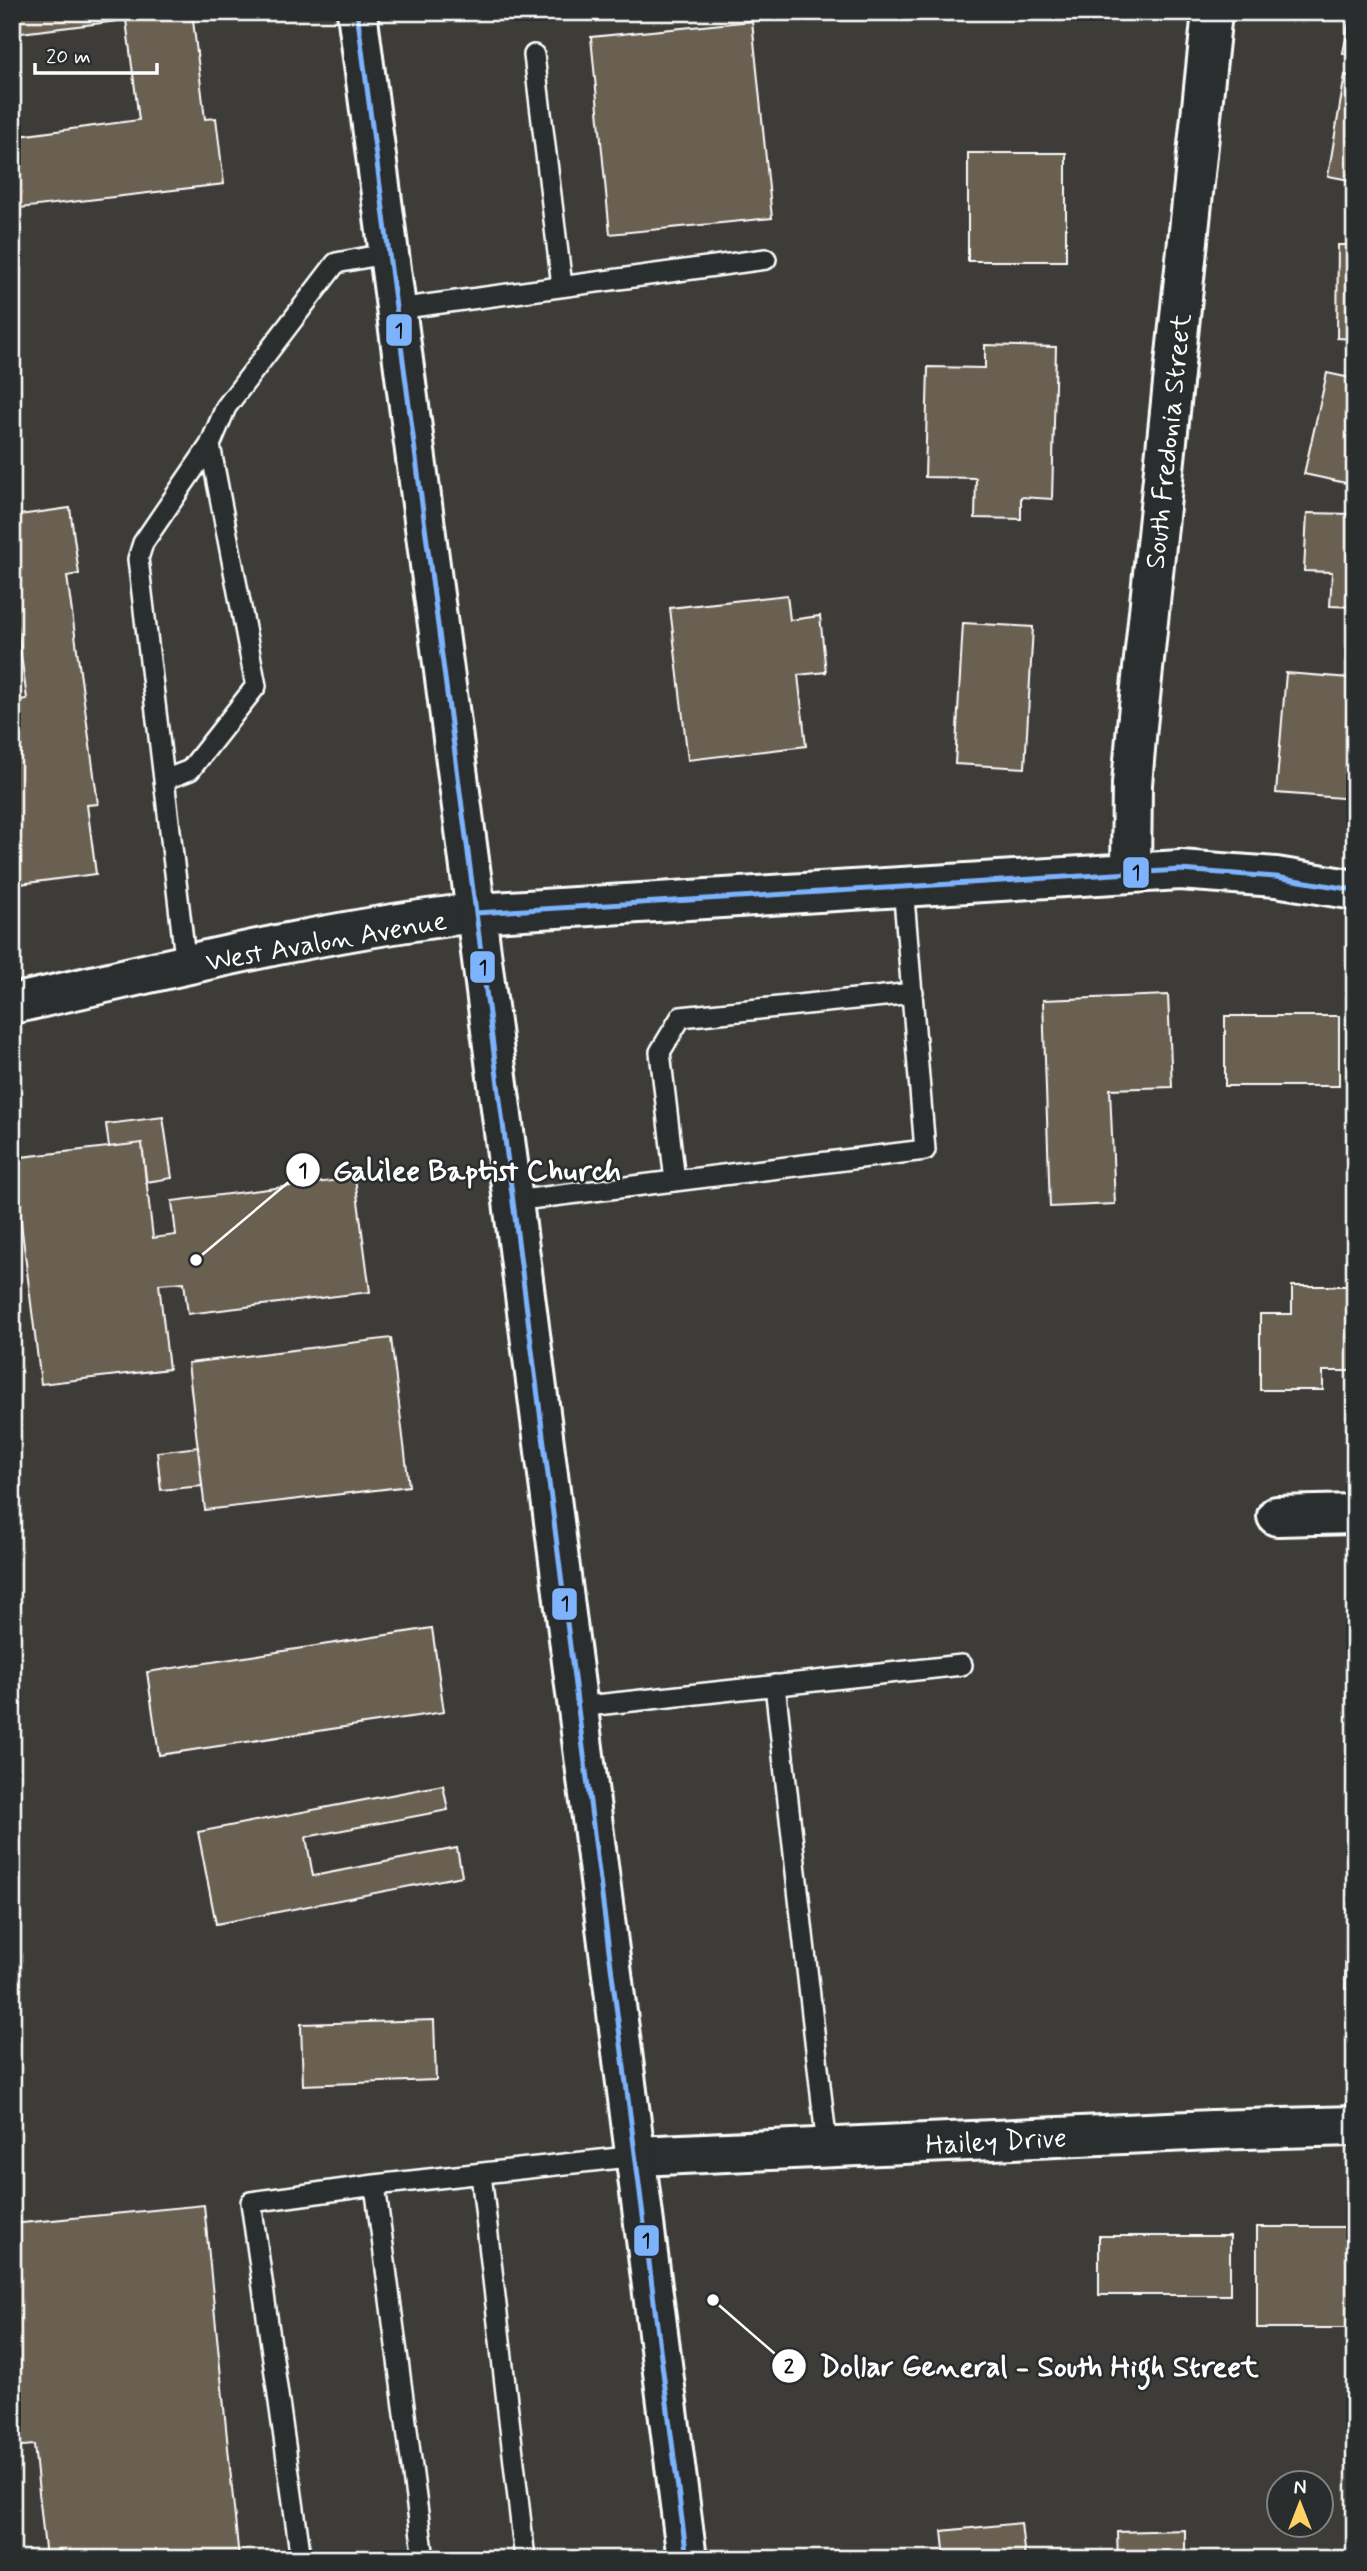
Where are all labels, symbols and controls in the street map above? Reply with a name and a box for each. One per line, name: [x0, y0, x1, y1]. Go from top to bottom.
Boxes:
scale bar: [35, 32, 158, 76]
text: 20 m: [46, 43, 91, 71]
street label: South Fredonia Street: [1138, 311, 1201, 571]
line badge: 1: [385, 313, 413, 347]
text: 1: [395, 319, 403, 344]
line badge: 1: [1122, 856, 1150, 889]
text: 1: [1132, 861, 1140, 886]
street label: West Avalon Avenue: [203, 903, 450, 982]
line badge: 1: [469, 950, 496, 984]
text: 1: [479, 956, 487, 981]
callout: Galilee Baptist Church: [285, 1144, 634, 1195]
text: Galilee Baptist Church: [333, 1152, 621, 1191]
text: 1: [298, 1157, 308, 1185]
line badge: 1: [551, 1587, 578, 1621]
text: 1: [561, 1592, 569, 1617]
street label: Hailey Drive: [925, 2120, 1068, 2165]
line badge: 1: [633, 2224, 660, 2257]
text: 1: [642, 2229, 650, 2254]
callout: Dollar General - South High Street: [772, 2340, 1271, 2391]
text: Dollar General - South High Street: [819, 2348, 1259, 2391]
text: 2: [784, 2353, 795, 2381]
north arrow: [1266, 2470, 1336, 2540]
text: N: [1294, 2476, 1306, 2501]

